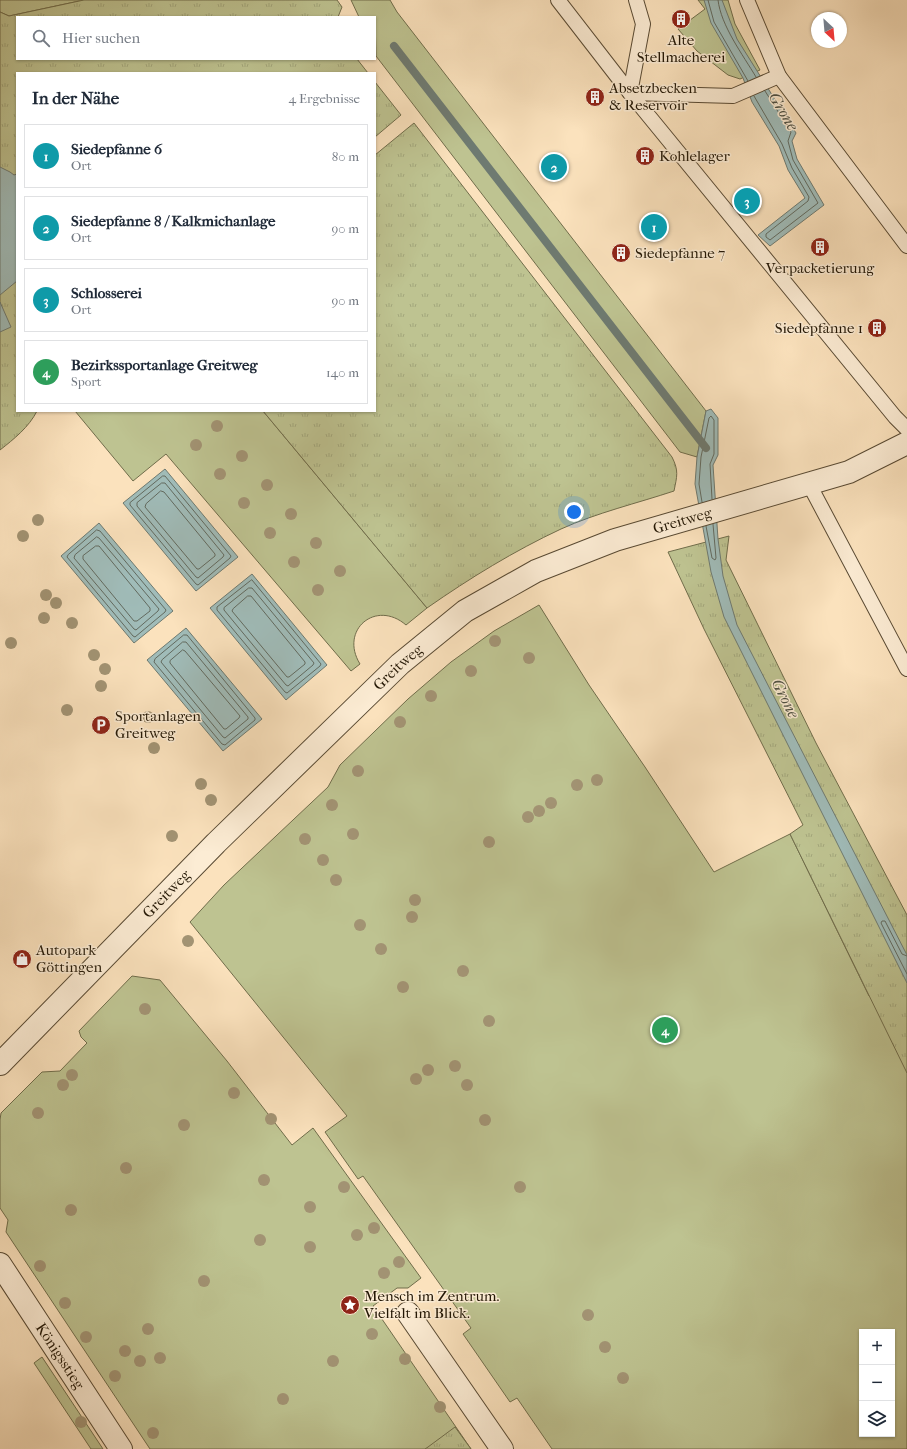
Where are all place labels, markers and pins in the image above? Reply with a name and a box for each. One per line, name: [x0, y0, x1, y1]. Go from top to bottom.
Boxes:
building icon: Alte Stellmacherei: [670, 8, 692, 30]
place label: Alte Stellmacherei: [637, 31, 726, 66]
place label: Absetzbecken & Reservoir: [608, 79, 697, 114]
building icon: Absetzbecken & Reservoir: [584, 86, 606, 108]
building icon: Kohlelager: [634, 145, 656, 167]
place label: Kohlelager: [659, 147, 730, 165]
pin: 2: [541, 152, 567, 182]
pin: 3: [734, 186, 760, 216]
pin: 1: [641, 212, 667, 242]
building icon: Verpacketierung: [809, 236, 831, 258]
building icon: Siedepfanne 7: [610, 242, 632, 264]
place label: Siedepfanne 7: [635, 244, 725, 262]
place label: Verpacketierung: [765, 259, 875, 277]
building icon: Siedepfanne 1: [866, 317, 888, 339]
place label: Siedepfanne 1: [775, 319, 863, 337]
place label: Sportanlagen Greitweg: [115, 707, 201, 742]
parking icon: Sportanlagen Greitweg: [90, 714, 112, 736]
place label: Autopark Göttingen: [35, 941, 102, 976]
shop icon: Autopark Göttingen: [11, 948, 33, 970]
pin: 4: [652, 1015, 678, 1045]
place label: Mensch im Zentrum. Vielfalt im Blick.: [363, 1287, 499, 1322]
place icon: Mensch im Zentrum. Vielfalt im Blick.: [339, 1294, 361, 1316]

